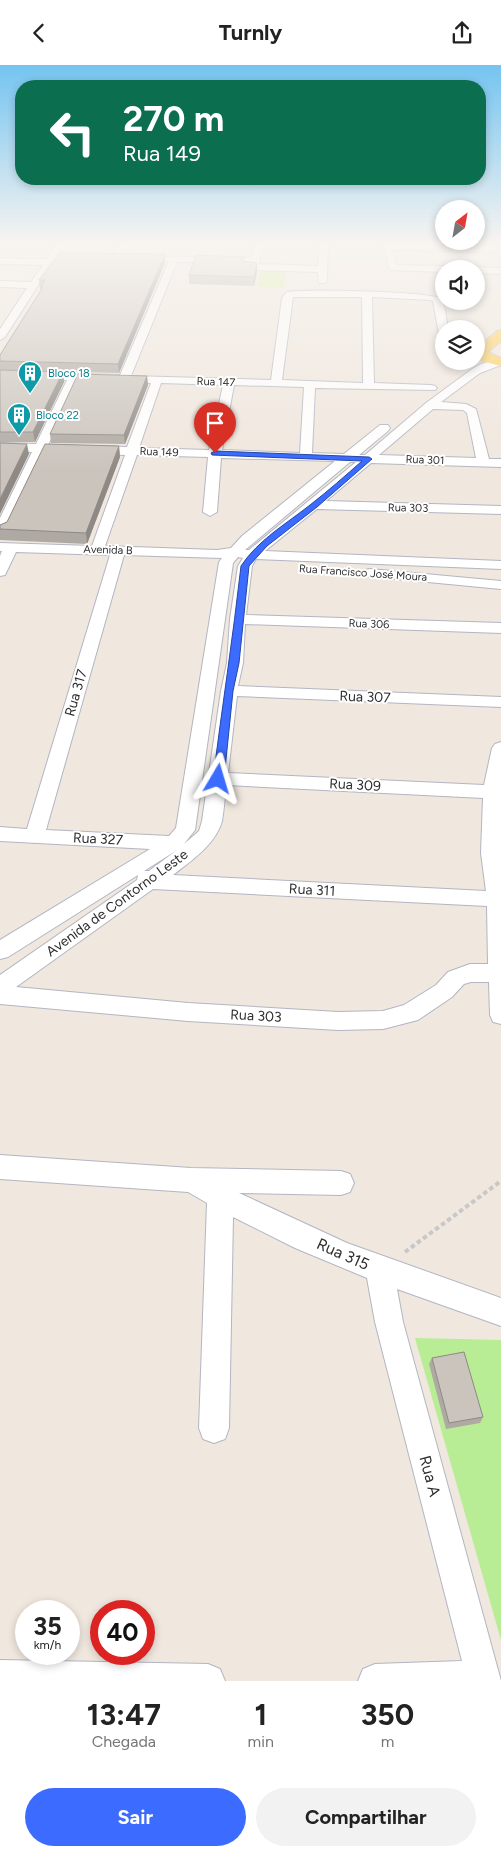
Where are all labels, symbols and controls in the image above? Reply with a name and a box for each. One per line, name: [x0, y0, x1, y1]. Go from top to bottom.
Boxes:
icon: back: [25, 19, 53, 47]
text: Turnly: [219, 19, 282, 46]
icon: share: [448, 19, 476, 47]
text: 270 m: [123, 98, 224, 140]
icon: left: [40, 100, 105, 165]
text: Rua 149: [123, 140, 201, 167]
north arrow: [435, 200, 485, 250]
map controls: [435, 200, 485, 370]
button: sound: [435, 260, 485, 310]
button: layers: [435, 320, 485, 370]
building icon: Bloco 18: [17, 360, 43, 394]
place label: Bloco 18: [48, 367, 90, 380]
street label: Rua 147: [196, 375, 236, 389]
building icon: Bloco 22: [6, 402, 32, 436]
pin: [194, 402, 236, 453]
place label: Bloco 22: [36, 409, 79, 422]
icon: arrive: [201, 409, 229, 437]
street label: Rua 149: [139, 445, 179, 459]
street label: Rua 301: [405, 453, 445, 467]
street label: Rua 303: [388, 501, 428, 515]
street label: Avenida B: [83, 543, 133, 557]
street label: Rua Francisco José Moura: [298, 562, 428, 584]
street label: Rua 306: [348, 617, 390, 631]
street label: Rua 317: [61, 667, 91, 718]
street label: Rua 307: [339, 688, 391, 706]
position arrow: [191, 752, 243, 804]
street label: Rua 309: [329, 775, 381, 795]
street label: Rua 327: [73, 829, 124, 849]
street label: Avenida de Contorno Leste: [43, 846, 191, 960]
street label: Rua 311: [288, 880, 336, 900]
street label: Rua 303: [230, 1006, 282, 1026]
street label: Rua 315: [314, 1234, 372, 1274]
street label: Rua A: [415, 1453, 445, 1499]
speed limit sign: 40: [90, 1600, 155, 1665]
text: 35: [33, 1611, 62, 1641]
text: km/h: [34, 1638, 61, 1652]
text: 13:47: [87, 1696, 161, 1733]
text: 1: [254, 1696, 267, 1733]
text: 350: [361, 1696, 414, 1733]
text: Chegada: [92, 1732, 156, 1751]
text: min: [248, 1732, 274, 1751]
text: m: [381, 1732, 394, 1751]
button: Sair: [25, 1788, 246, 1846]
button: Compartilhar: [256, 1788, 476, 1846]

